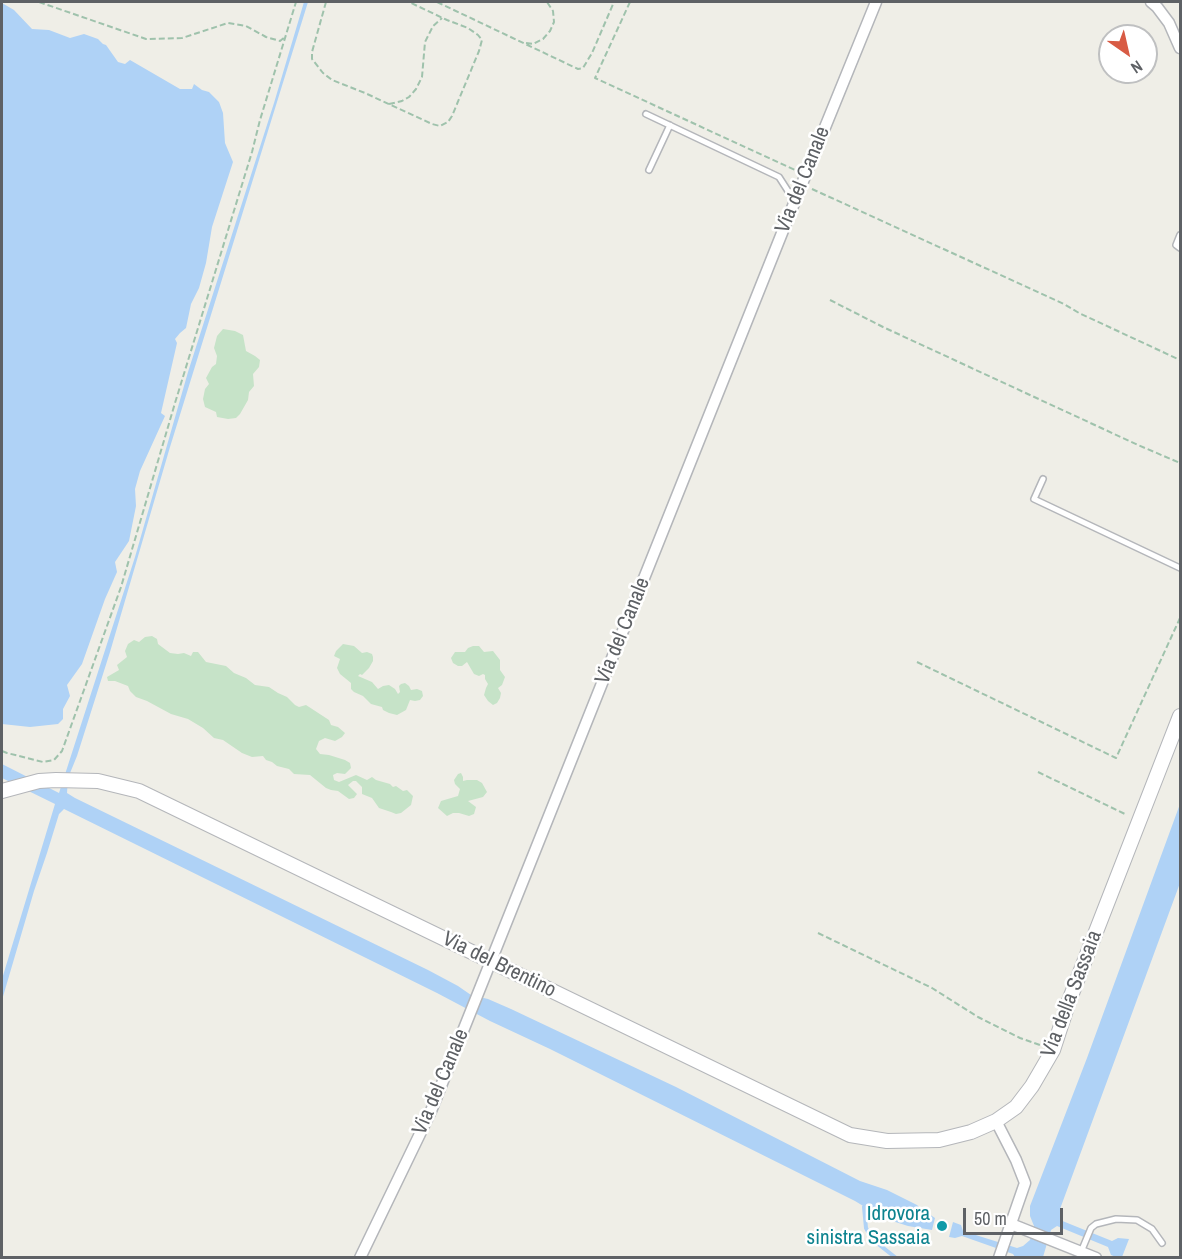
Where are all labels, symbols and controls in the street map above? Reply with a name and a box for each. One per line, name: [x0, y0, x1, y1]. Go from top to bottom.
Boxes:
north arrow: [1098, 24, 1158, 84]
text: N: [1127, 55, 1147, 79]
street label: Via del Canale: [770, 123, 836, 237]
street label: Via del Canale: [590, 574, 656, 688]
street label: Via del Brentino: [438, 927, 560, 1003]
street label: Via della Sassaia: [1036, 927, 1108, 1061]
street label: Via del Canale: [407, 1025, 475, 1139]
scale bar: [966, 1196, 1066, 1234]
place label: Idrovora sinistra Sassaia: [807, 1201, 930, 1251]
text: 50 m: [974, 1206, 1007, 1231]
marker: Idrovora sinistra Sassaia: [935, 1219, 949, 1233]

